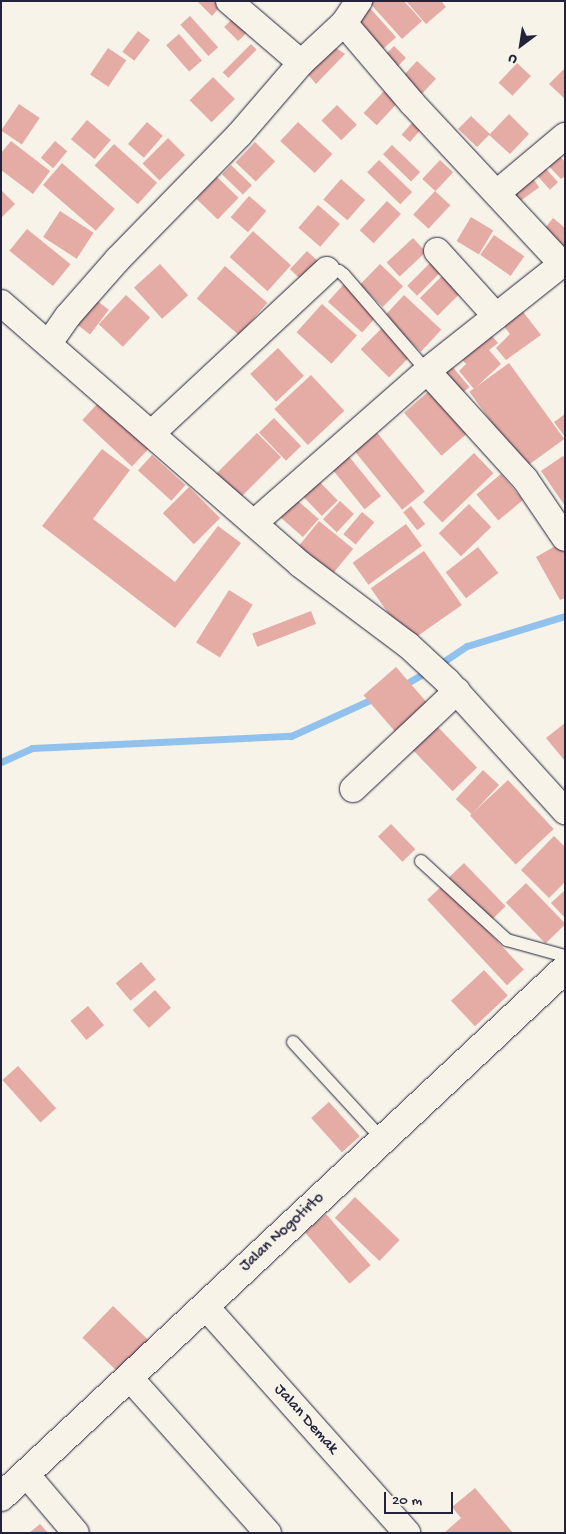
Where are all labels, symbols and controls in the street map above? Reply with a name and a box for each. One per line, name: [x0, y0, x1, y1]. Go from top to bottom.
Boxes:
north arrow: [496, 20, 546, 70]
text: U: [505, 49, 521, 68]
street label: Jalan Nogotirto: [237, 1189, 329, 1277]
street label: Jalan Demak: [269, 1381, 341, 1459]
scale bar: [386, 1482, 455, 1514]
text: 20 m: [392, 1492, 422, 1510]

